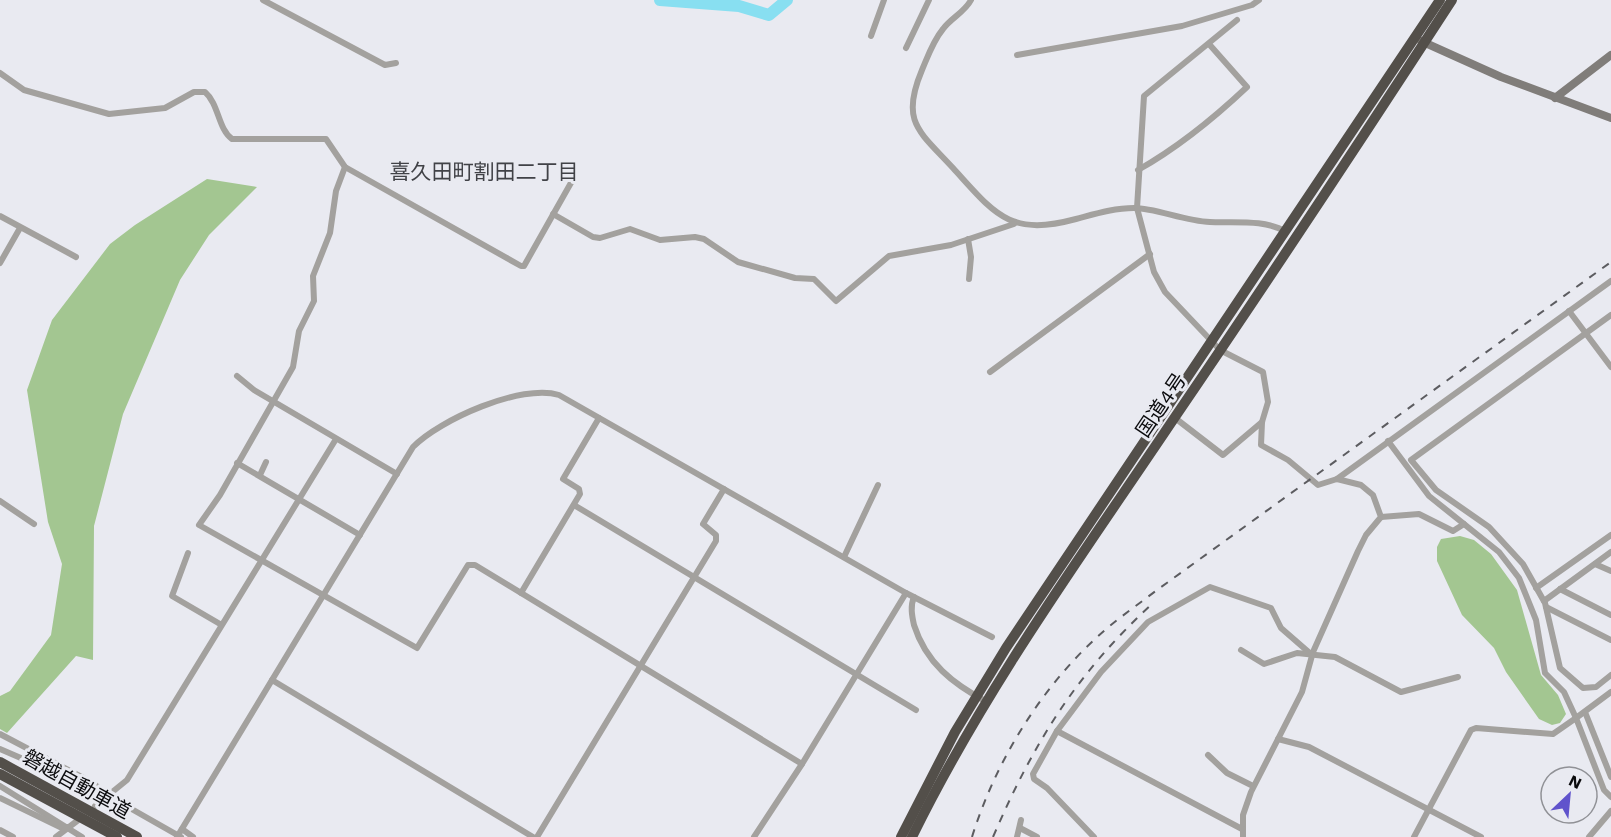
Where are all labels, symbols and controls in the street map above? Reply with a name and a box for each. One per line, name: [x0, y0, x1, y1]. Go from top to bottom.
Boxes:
district label: 喜久田町割田二丁目: [390, 159, 579, 184]
street label: 国道4号: [1131, 368, 1191, 442]
street label: 磐越自動車道: [19, 744, 135, 824]
north arrow: [1539, 765, 1599, 825]
text: N: [1566, 771, 1585, 793]

